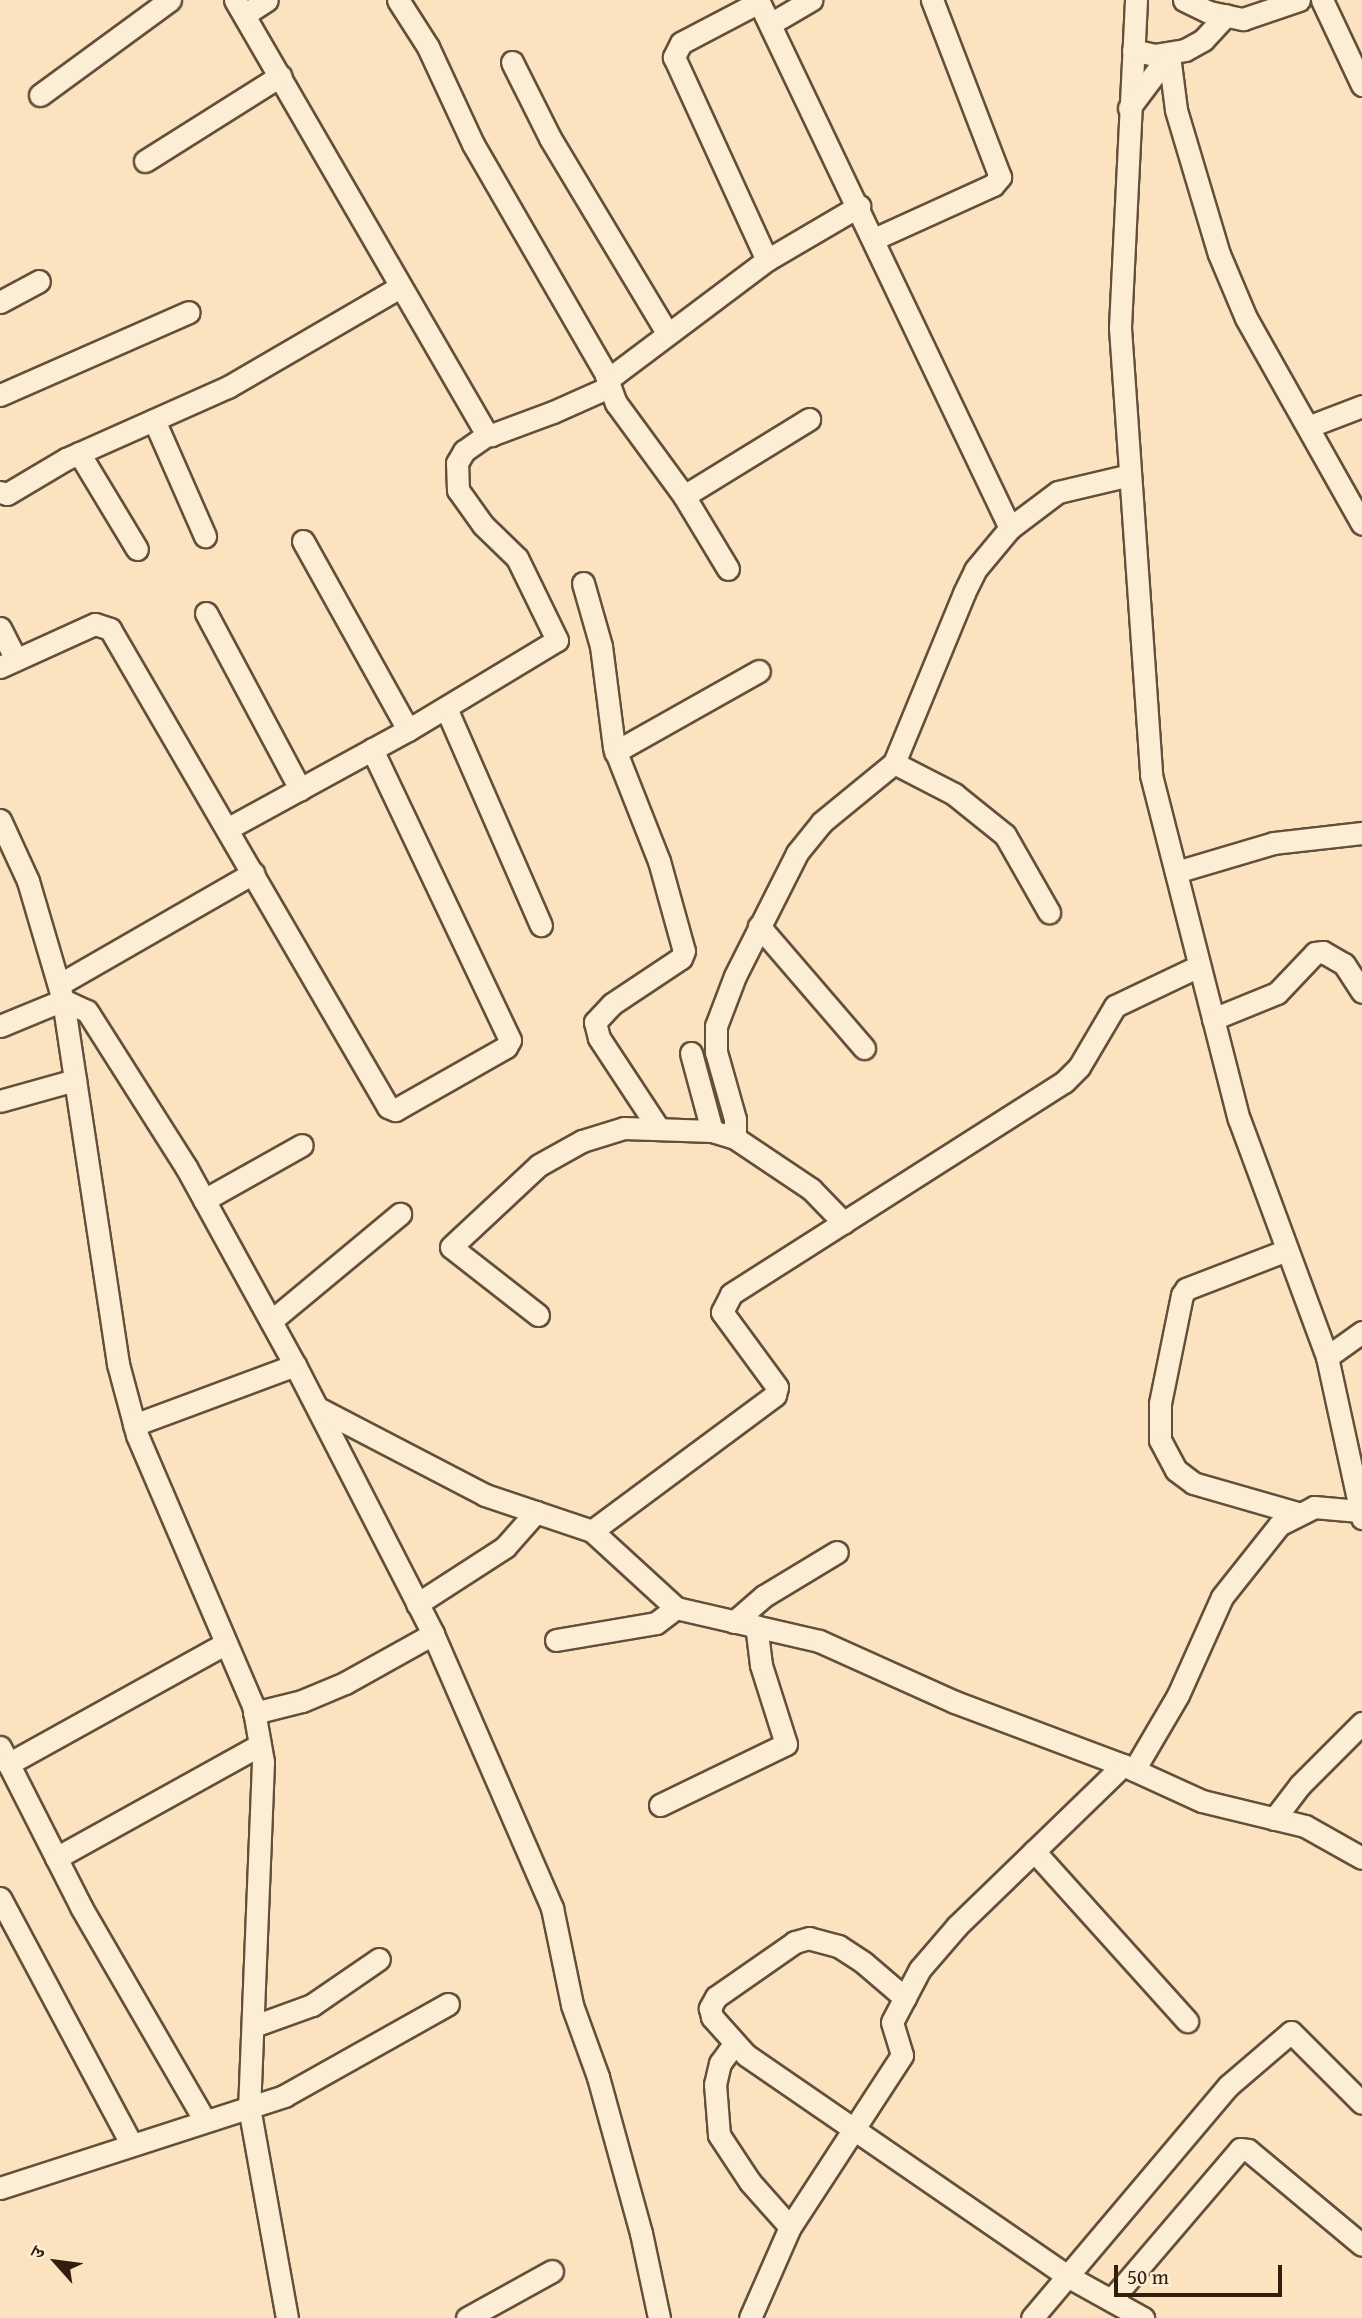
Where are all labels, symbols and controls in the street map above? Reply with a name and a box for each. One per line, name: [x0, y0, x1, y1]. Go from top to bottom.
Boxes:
north arrow: [21, 2227, 91, 2297]
text: उ: [23, 2241, 52, 2263]
scale bar: [1117, 2252, 1285, 2296]
text: 50 m: [1127, 2261, 1169, 2292]

